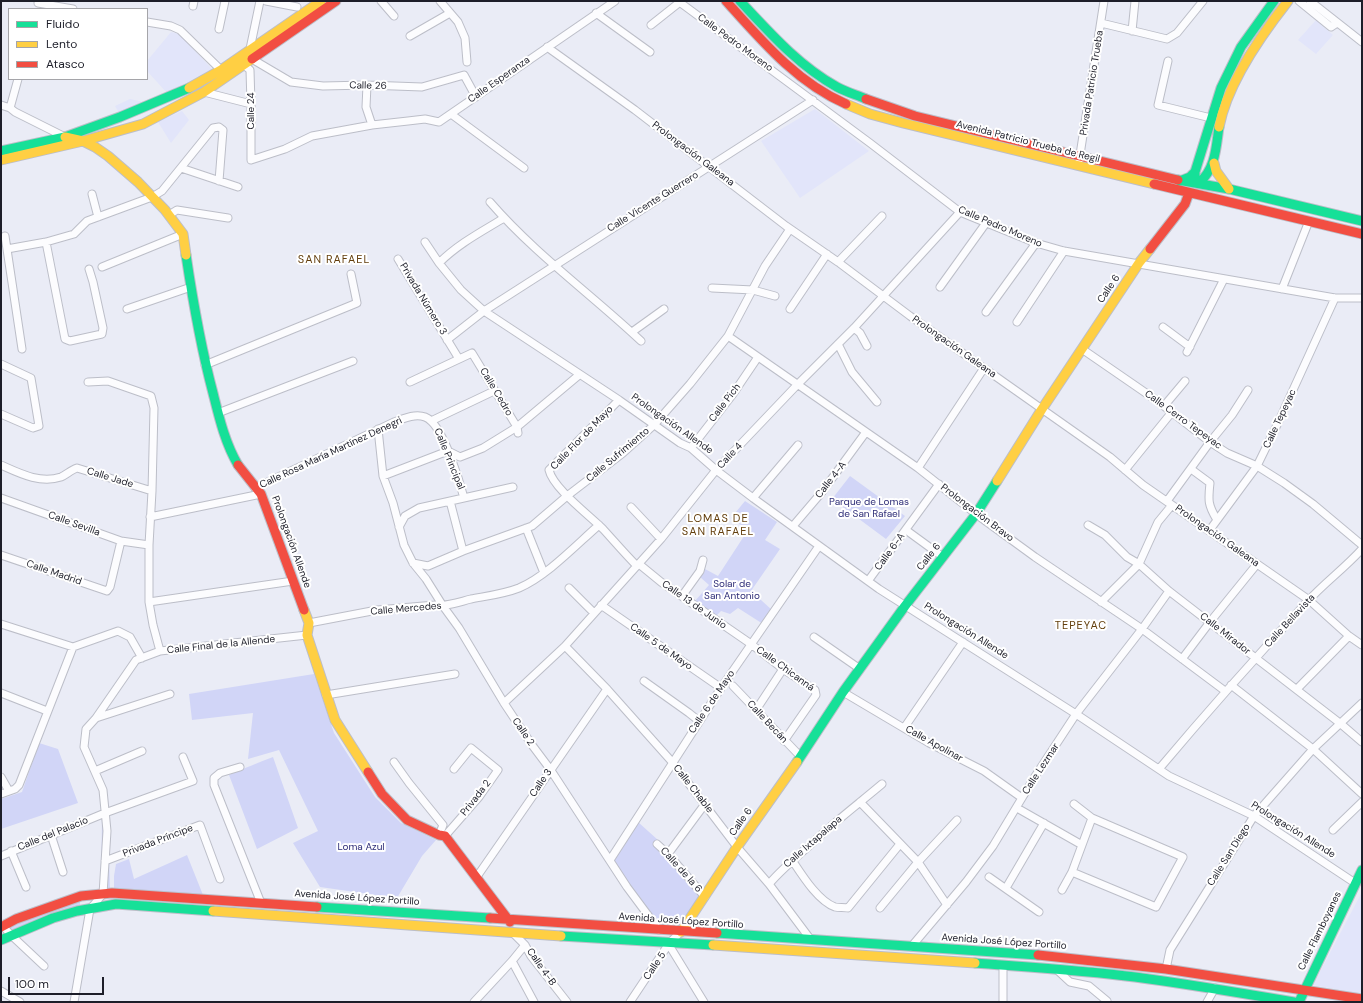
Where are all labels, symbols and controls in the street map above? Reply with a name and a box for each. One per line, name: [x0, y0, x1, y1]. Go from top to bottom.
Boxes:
legend: [8, 8, 148, 80]
street label: Calle Pedro Moreno: [695, 12, 775, 74]
text: Fluido: [46, 16, 80, 32]
street label: Privada Patricio Trueba: [1078, 30, 1106, 136]
text: Lento: [46, 36, 77, 52]
street label: Calle Esperanza: [466, 54, 532, 106]
text: Atasco: [46, 56, 85, 72]
street label: Calle 26: [349, 80, 387, 92]
street label: Calle 24: [245, 92, 257, 130]
street label: Avenida Patricio Trueba de Regil: [955, 118, 1101, 166]
street label: Prolongación Galeana: [649, 119, 737, 189]
street label: Calle Vicente Guerrero: [605, 169, 701, 235]
street label: Calle Pedro Moreno: [956, 204, 1044, 250]
district label: SAN RAFAEL: [298, 253, 370, 267]
street label: Privada Número 3: [397, 261, 449, 337]
street label: Calle 6: [1095, 273, 1123, 305]
street label: Prolongación Galeana: [910, 313, 998, 381]
street label: Calle Cedro: [477, 366, 515, 418]
street label: Calle Pich: [707, 381, 743, 425]
street label: Calle Tepeyac: [1261, 387, 1299, 451]
street label: Calle Cerro Tepeyac: [1142, 388, 1224, 452]
street label: Prolongación Allende: [629, 391, 715, 457]
street label: Calle Flor de Mayo: [548, 403, 616, 473]
street label: Calle Rosa María Martínez Denegri: [258, 415, 404, 491]
street label: Calle Sufrimiento: [584, 425, 652, 485]
street label: Calle Principal: [431, 427, 467, 491]
street label: Calle 4: [715, 440, 745, 472]
street label: Calle 4-A: [813, 459, 849, 501]
street label: Calle Jade: [85, 465, 135, 491]
street label: Prolongación Bravo: [938, 482, 1016, 544]
street label: Prolongación Allende: [269, 494, 313, 590]
park label: Parque de Lomas de San Rafael: [829, 496, 909, 520]
street label: Prolongación Galeana: [1173, 502, 1261, 570]
street label: Calle Sevilla: [46, 509, 102, 539]
district label: LOMAS DE SAN RAFAEL: [682, 512, 754, 538]
street label: Calle 6-A: [872, 531, 908, 573]
street label: Calle 6: [915, 541, 943, 573]
street label: Calle Madrid: [25, 558, 83, 588]
street label: Calle 13 de Junio: [659, 578, 729, 632]
park label: Solar de San Antonio: [704, 578, 760, 602]
street label: Calle Bellavista: [1262, 592, 1318, 650]
street label: Calle Mercedes: [370, 600, 442, 618]
street label: Prolongación Allende: [922, 600, 1010, 662]
street label: Calle Mirador: [1197, 610, 1253, 658]
district label: TEPEYAC: [1055, 619, 1107, 633]
street label: Calle 5 de Mayo: [627, 621, 695, 673]
street label: Calle Final de la Allende: [166, 633, 276, 657]
street label: Calle Chicanná: [754, 644, 816, 694]
street label: Calle 6 de Mayo: [686, 668, 738, 736]
street label: Calle Becán: [744, 698, 790, 746]
street label: Calle 2: [509, 716, 537, 748]
street label: Calle Apolinar: [903, 723, 965, 765]
street label: Calle Lezmar: [1020, 741, 1062, 797]
street label: Calle Chable: [670, 762, 716, 816]
street label: Calle 3: [527, 767, 555, 799]
street label: Privada 2: [458, 778, 494, 818]
street label: Prolongación Allende: [1249, 799, 1337, 861]
street label: Calle 6: [727, 806, 755, 838]
street label: Calle Ixtapalapa: [781, 813, 845, 871]
street label: Calle del Palacio: [16, 814, 90, 854]
street label: Privada Príncipe: [121, 822, 195, 860]
street label: Calle San Diego: [1205, 822, 1253, 888]
park label: Loma Azul: [337, 841, 385, 853]
street label: Calle de la 6: [658, 845, 704, 895]
street label: Avenida José López Portillo: [294, 888, 420, 908]
street label: Calle Flamboyanes: [1296, 890, 1344, 972]
street label: Avenida José López Portillo: [618, 911, 744, 931]
street label: Avenida José López Portillo: [941, 932, 1067, 952]
street label: Calle 4-B: [524, 946, 558, 988]
street label: Calle 5: [641, 950, 669, 982]
scale bar: [10, 969, 106, 995]
text: 100 m: [15, 976, 49, 992]

